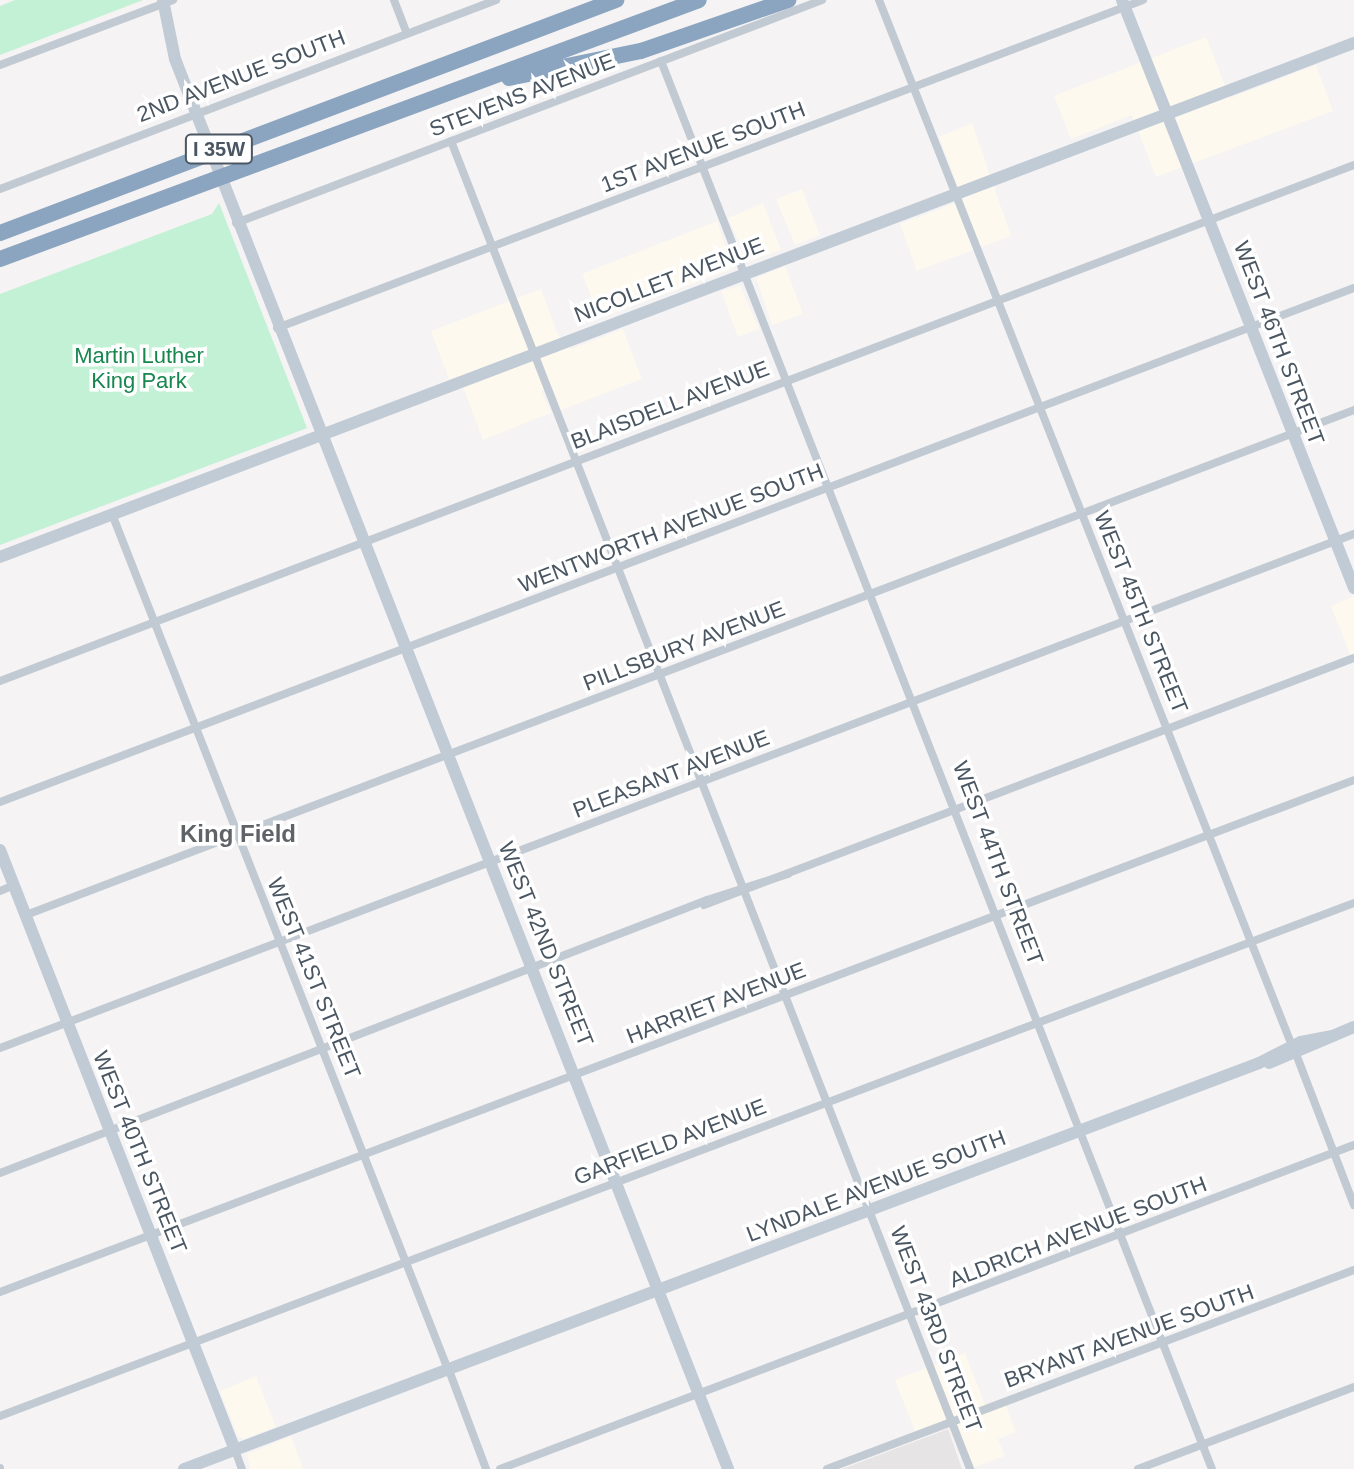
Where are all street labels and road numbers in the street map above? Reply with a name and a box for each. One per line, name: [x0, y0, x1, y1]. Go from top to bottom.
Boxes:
street label: 2ND AVENUE SOUTH: [133, 24, 349, 128]
street label: STEVENS AVENUE: [425, 47, 619, 143]
street label: 1ST AVENUE SOUTH: [596, 96, 810, 198]
road number: I 35W: [183, 133, 255, 165]
street label: NICOLLET AVENUE: [570, 231, 768, 329]
street label: WEST 46TH STREET: [1228, 237, 1330, 449]
street label: BLAISDELL AVENUE: [566, 355, 774, 455]
street label: WENTWORTH AVENUE SOUTH: [514, 457, 828, 599]
street label: WEST 45TH STREET: [1088, 507, 1194, 717]
street label: PILLSBURY AVENUE: [579, 595, 789, 697]
street label: PLEASANT AVENUE: [568, 724, 774, 824]
street label: WEST 44TH STREET: [947, 757, 1049, 969]
street label: WEST 42ND STREET: [493, 838, 599, 1050]
street label: WEST 41ST STREET: [261, 873, 367, 1083]
street label: HARRIET AVENUE: [622, 956, 810, 1050]
street label: WEST 40TH STREET: [87, 1047, 193, 1257]
street label: GARFIELD AVENUE: [570, 1093, 770, 1191]
street label: LYNDALE AVENUE SOUTH: [742, 1124, 1010, 1248]
street label: ALDRICH AVENUE SOUTH: [945, 1170, 1211, 1294]
street label: WEST 43RD STREET: [884, 1222, 988, 1436]
street label: BRYANT AVENUE SOUTH: [1000, 1278, 1258, 1394]

